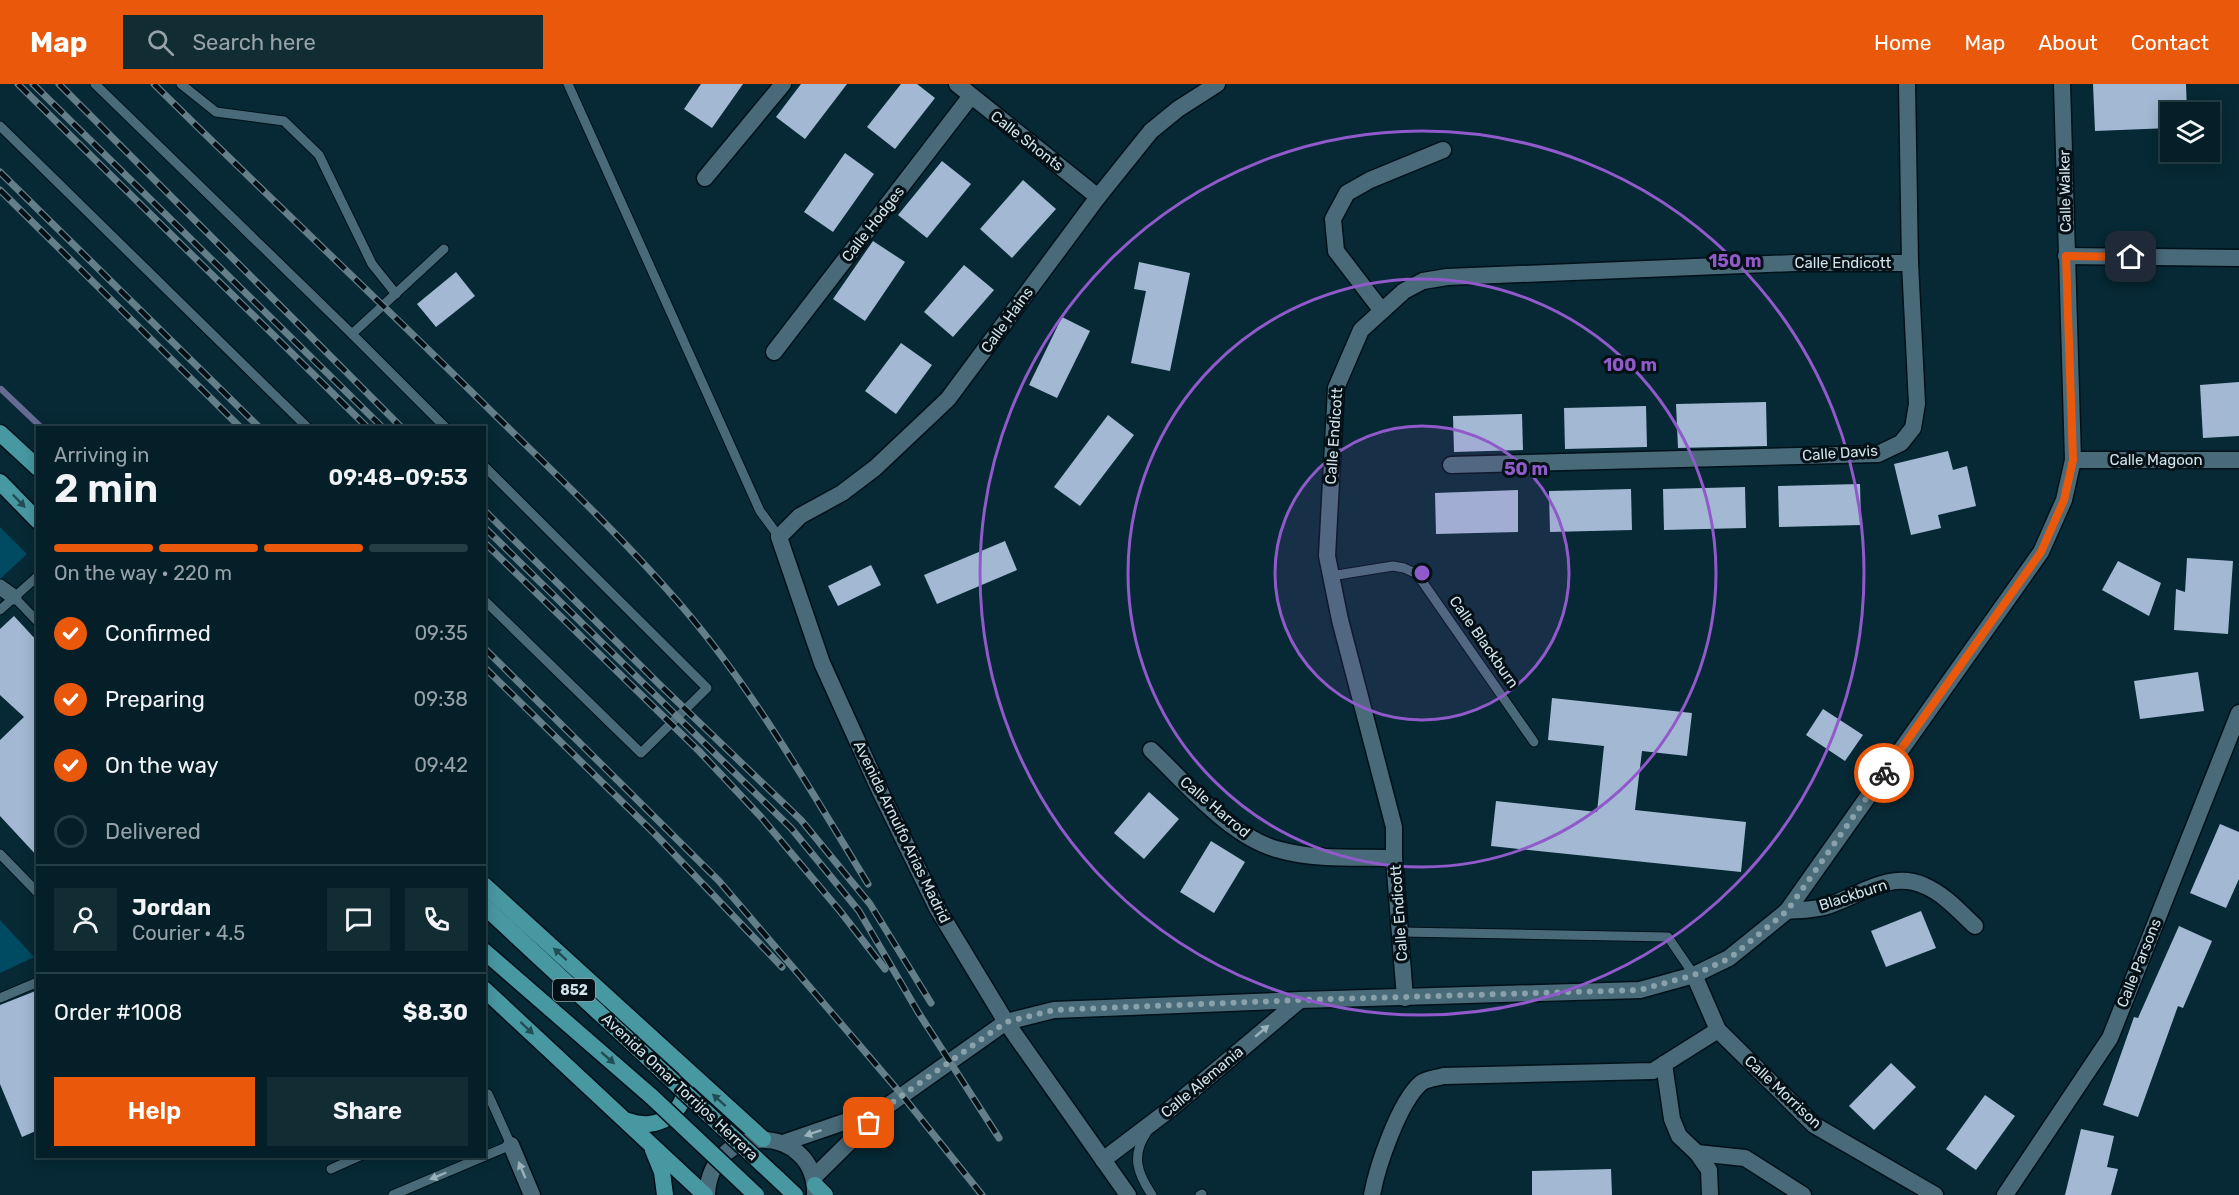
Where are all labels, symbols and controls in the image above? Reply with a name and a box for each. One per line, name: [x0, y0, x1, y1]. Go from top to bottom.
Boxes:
search box: [123, 15, 543, 69]
text: Map: [30, 26, 87, 59]
icon: search: [144, 26, 177, 59]
text: Search here: [192, 29, 316, 56]
text: Home: [1874, 30, 1931, 55]
text: Map: [1964, 30, 2005, 55]
text: About: [2038, 30, 2098, 55]
text: Contact: [2131, 30, 2209, 55]
map controls: [2160, 102, 2220, 162]
button: layers: [2160, 102, 2220, 162]
street label: Calle Shonts: [987, 107, 1067, 175]
street label: Calle Walker: [2055, 149, 2075, 232]
street label: Calle Hodges: [838, 182, 908, 265]
pin: [2105, 231, 2156, 282]
icon: home: [2114, 240, 2147, 273]
text: 150 m: [1708, 250, 1762, 272]
street label: Calle Endicott: [1795, 254, 1892, 272]
street label: Calle Hains: [977, 283, 1037, 356]
text: 100 m: [1603, 354, 1657, 376]
street label: Calle Endicott: [1322, 387, 1346, 485]
street label: Calle Davis: [1802, 441, 1879, 465]
text: Arriving in: [54, 443, 149, 467]
street label: Calle Magoon: [2109, 451, 2203, 469]
text: 50 m: [1504, 458, 1548, 480]
text: 09:48–09:53: [329, 464, 468, 491]
text: 2 min: [54, 466, 158, 512]
one-way arrow: [12, 494, 26, 509]
text: On the way · 220 m: [54, 561, 232, 585]
centre of rings: [1412, 563, 1432, 583]
street label: Calle Blackburn: [1446, 592, 1522, 692]
icon: check: [54, 617, 87, 650]
text: Confirmed: [105, 620, 211, 647]
text: 09:35: [414, 621, 468, 645]
icon: check: [54, 683, 87, 716]
text: Preparing: [105, 686, 205, 713]
text: 09:38: [414, 687, 468, 711]
street label: Avenida Arnulfo Arias Madrid: [850, 738, 954, 926]
courier: [1854, 743, 1914, 803]
icon: check: [54, 749, 87, 782]
text: On the way: [105, 752, 219, 779]
text: 09:42: [414, 753, 468, 777]
icon: bike: [1868, 757, 1901, 790]
street label: Calle Harrod: [1176, 773, 1254, 841]
text: Delivered: [105, 818, 201, 845]
street label: Calle Endicott: [1387, 864, 1411, 962]
street label: Blackburn: [1817, 876, 1889, 914]
button: person: [54, 888, 117, 951]
button: chat: [327, 888, 390, 951]
button: phone: [405, 888, 468, 951]
text: Jordan: [132, 894, 211, 921]
street label: Calle Parsons: [2113, 916, 2165, 1010]
text: Courier · 4.5: [132, 921, 245, 945]
one-way arrow: [553, 948, 568, 961]
road number: 852: [553, 979, 595, 1001]
text: Order #1008: [54, 999, 182, 1026]
text: $8.30: [403, 999, 468, 1026]
street label: Avenida Omar Torrijos Herrera: [598, 1010, 762, 1164]
one-way arrow: [520, 1021, 535, 1035]
one-way arrow: [1254, 1025, 1270, 1038]
street label: Calle Alemania: [1157, 1042, 1247, 1122]
one-way arrow: [600, 1051, 615, 1064]
street label: Calle Morrison: [1741, 1052, 1825, 1132]
button: Help: [54, 1077, 255, 1146]
button: Share: [267, 1077, 468, 1146]
one-way arrow: [712, 1093, 727, 1107]
pin: [843, 1097, 894, 1148]
icon: bag: [852, 1106, 885, 1139]
one-way arrow: [804, 1128, 822, 1138]
one-way arrow: [517, 1162, 526, 1179]
one-way arrow: [428, 1171, 446, 1181]

